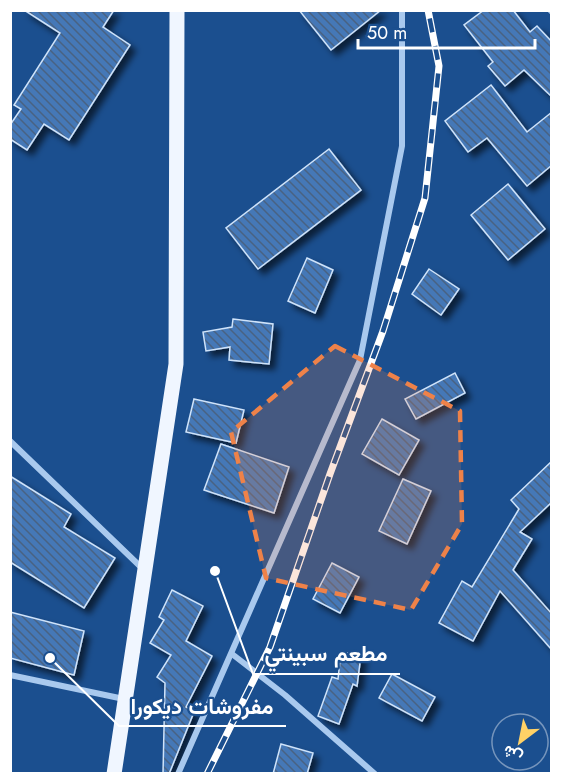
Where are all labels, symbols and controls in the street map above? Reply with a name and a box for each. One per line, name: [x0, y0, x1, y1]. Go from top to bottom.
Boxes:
scale bar: [358, 12, 535, 50]
text: 50 m: [367, 20, 407, 46]
callout: مطعم سبينتي: [253, 634, 400, 674]
text: مطعم سبينتي: [264, 637, 388, 672]
callout: مفروشات ديكورا: [119, 686, 286, 726]
text: مفروشات ديكورا: [131, 690, 273, 722]
north arrow: [490, 712, 550, 772]
text: ش: [498, 739, 527, 769]

